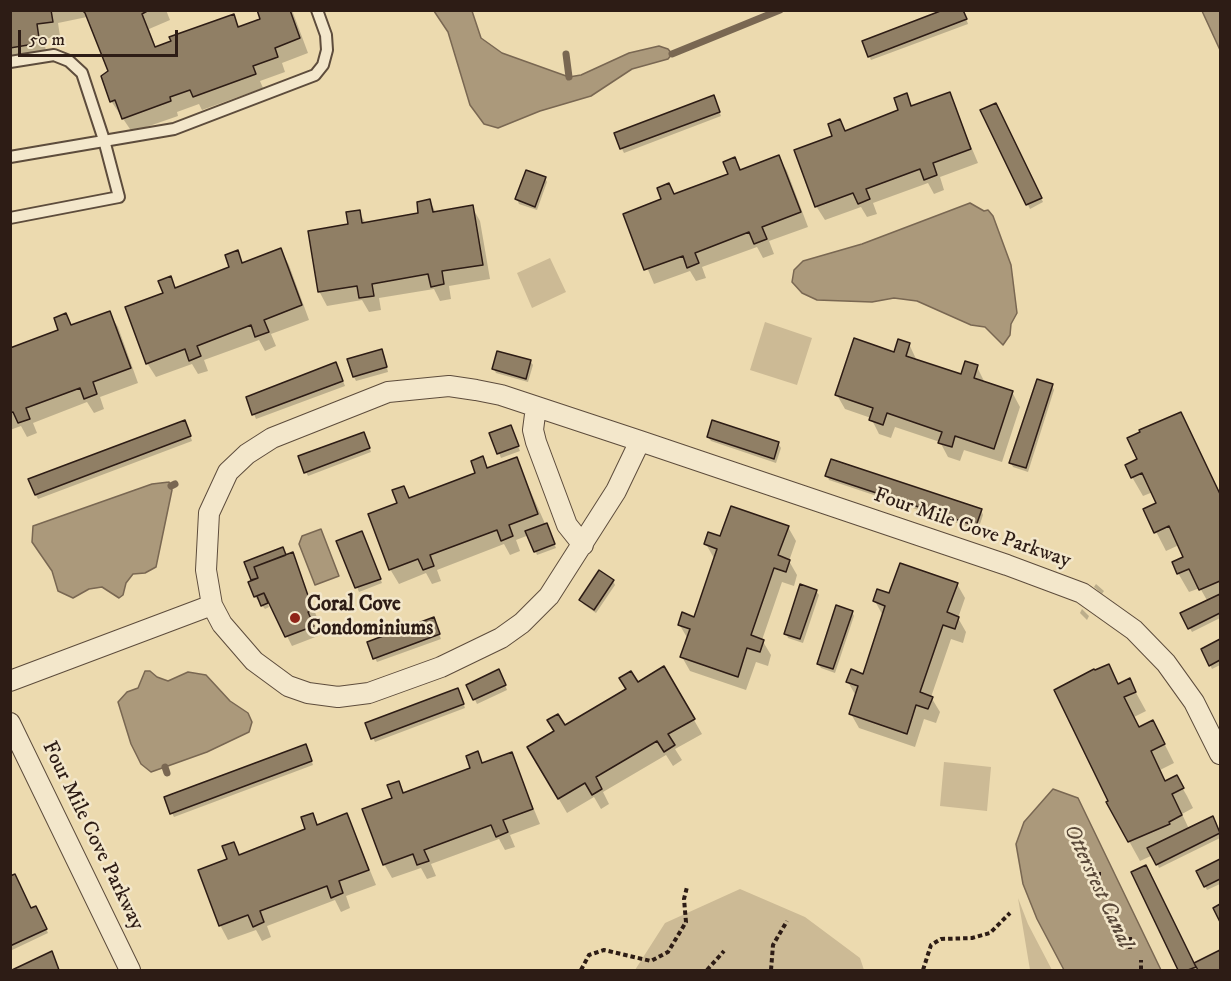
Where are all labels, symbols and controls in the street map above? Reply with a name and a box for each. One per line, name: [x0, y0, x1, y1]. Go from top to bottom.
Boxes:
scale bar: [21, 18, 182, 56]
text: 50 m: [29, 29, 65, 51]
street label: Four Mile Cove Parkway: [870, 483, 1074, 575]
place label: Coral Cove Condominiums: [307, 593, 433, 643]
marker: Coral Cove Condominiums: [288, 611, 302, 625]
street label: Four Mile Cove Parkway: [35, 738, 149, 934]
water label: Ottersrest Canal: [1057, 821, 1137, 953]

